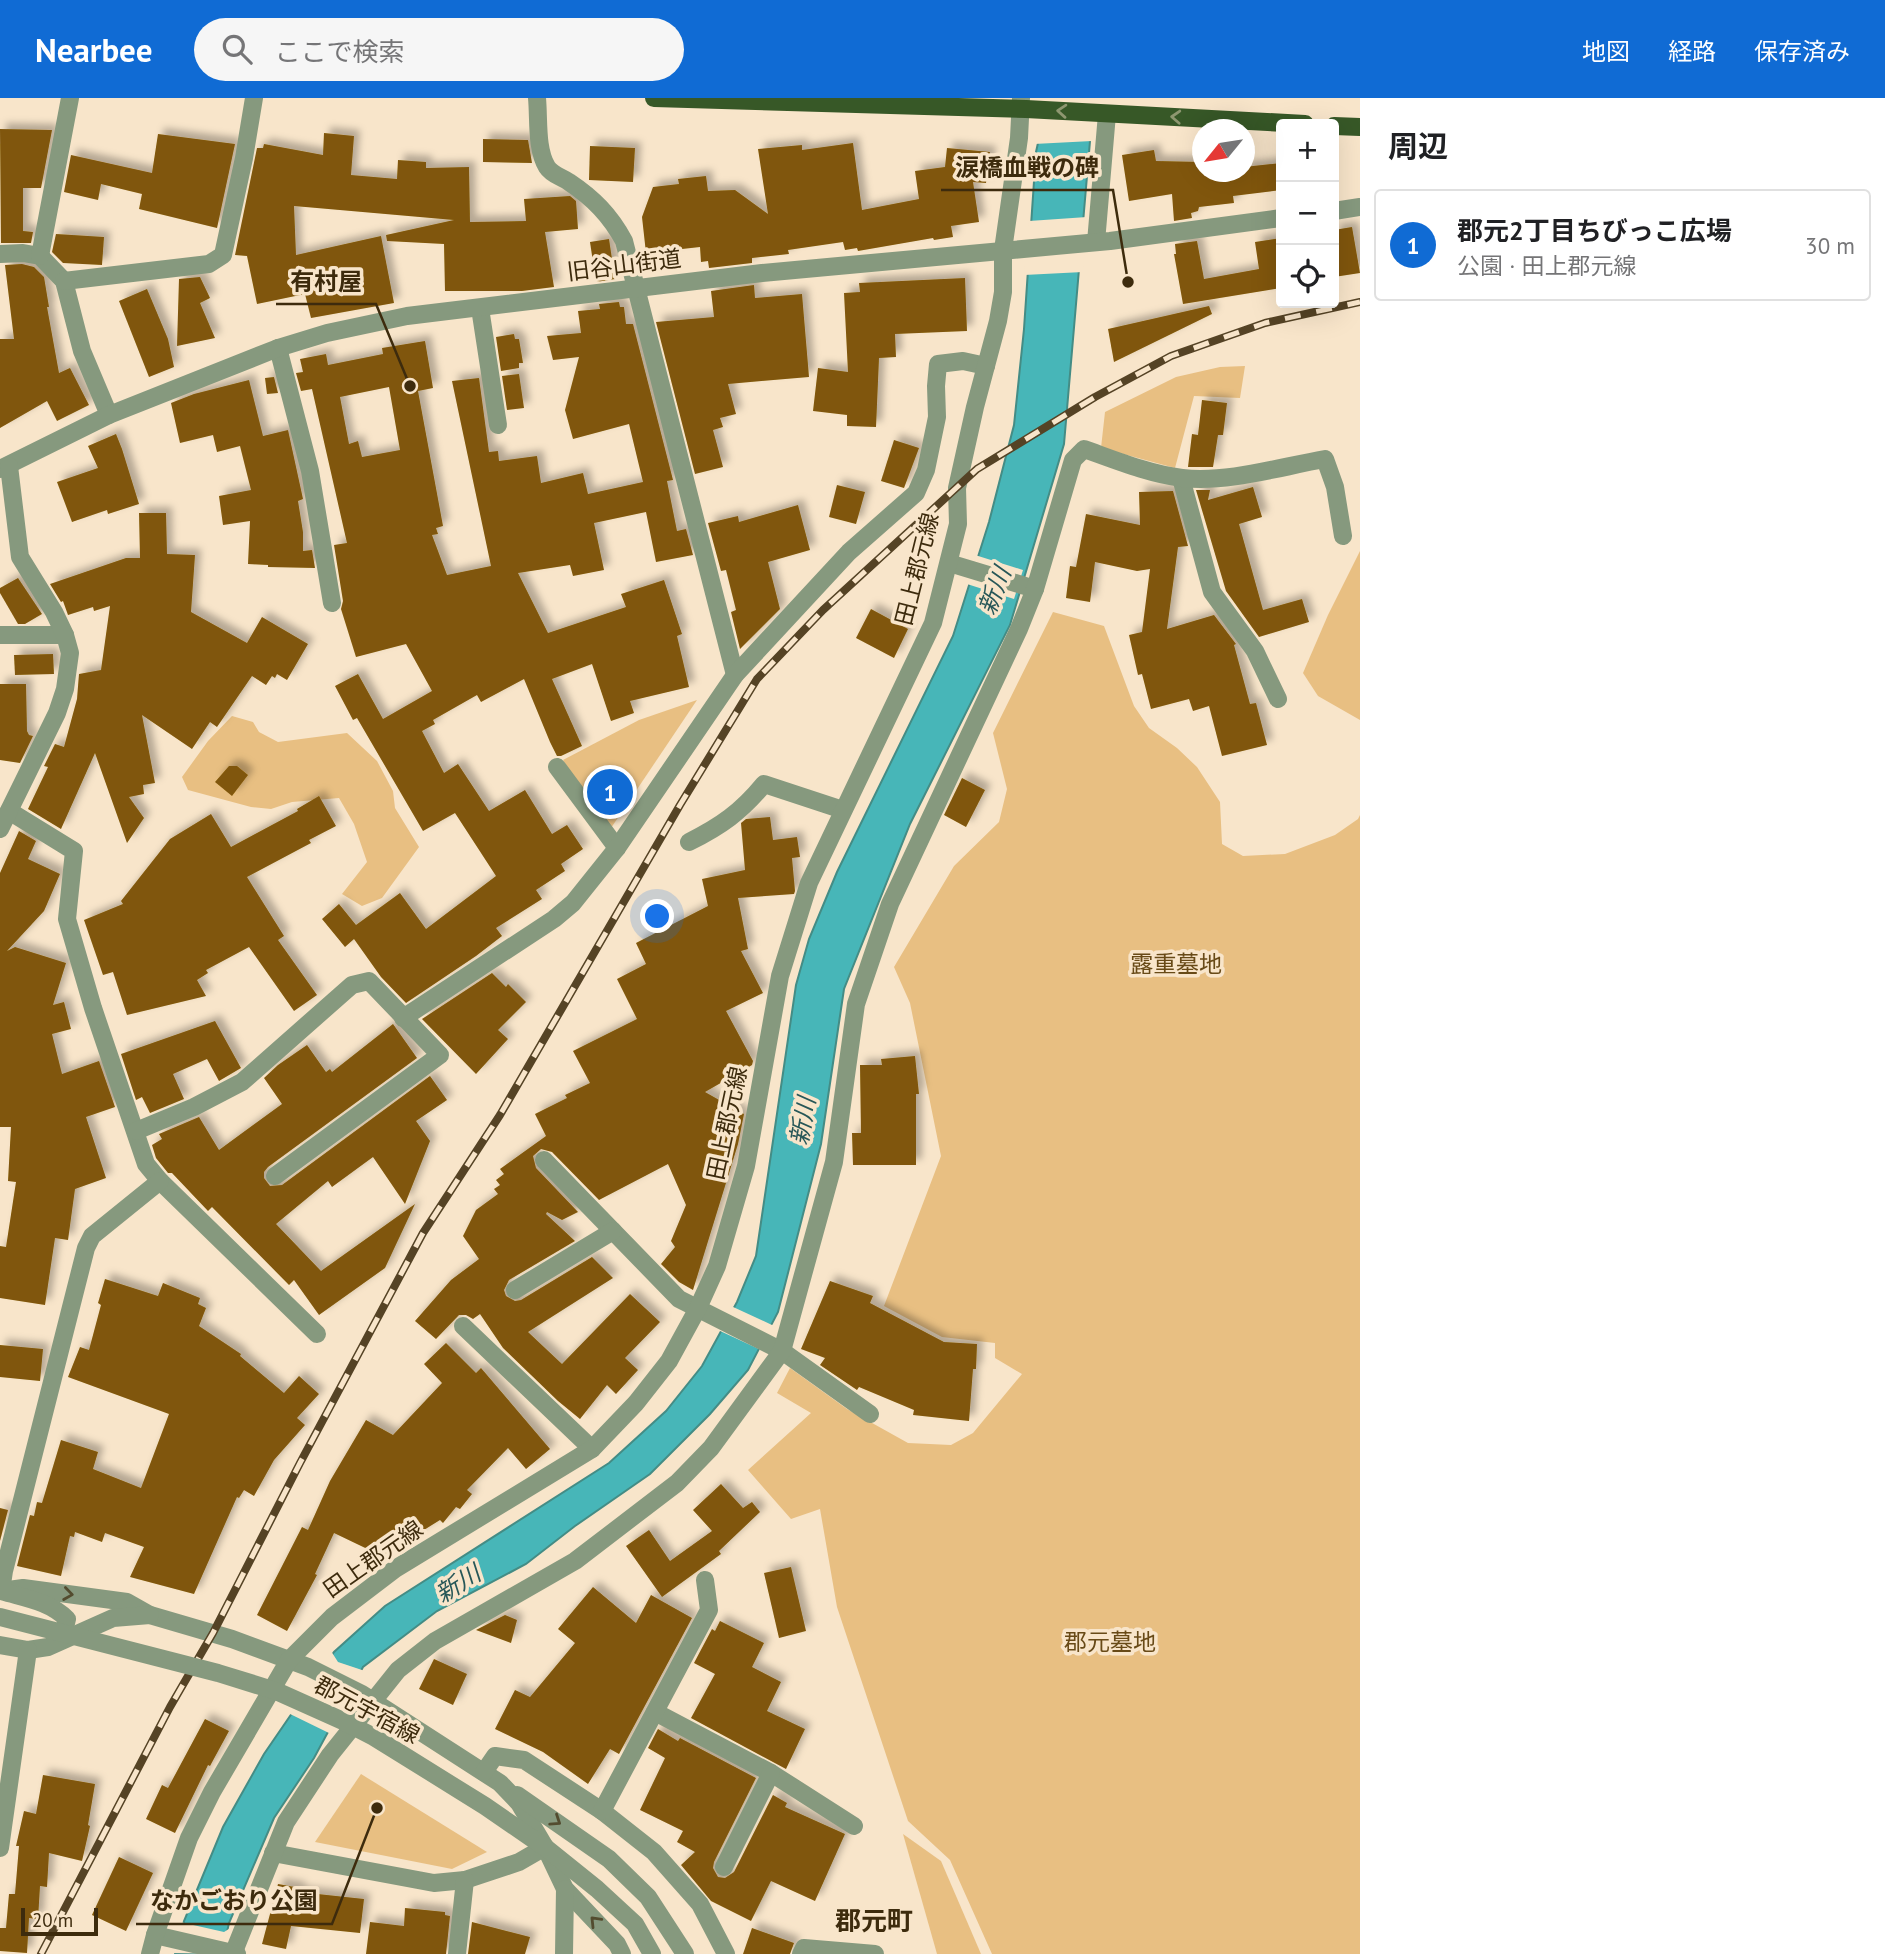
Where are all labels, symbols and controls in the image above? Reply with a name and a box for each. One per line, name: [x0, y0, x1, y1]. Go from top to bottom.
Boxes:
search box: [194, 18, 684, 81]
text: Nearbee: [35, 28, 152, 71]
icon: search: [218, 30, 256, 68]
text: ここで検索: [274, 35, 404, 68]
text: 地図: [1582, 36, 1630, 67]
text: 経路: [1668, 36, 1716, 67]
text: 保存済み: [1754, 36, 1850, 67]
one-way arrow: [1056, 104, 1067, 119]
one-way arrow: [1171, 110, 1182, 125]
north arrow: [1192, 119, 1255, 182]
map controls: [1276, 119, 1339, 308]
button: +: [1276, 119, 1339, 182]
text: 周辺: [1388, 126, 1448, 165]
callout: 涙橋血戦の碑: [941, 145, 1113, 190]
text: 涙橋血戦の碑: [955, 152, 1099, 183]
button: −: [1276, 182, 1339, 245]
text: 郡元2丁目ちびっこ広場: [1457, 214, 1732, 247]
text: 1: [1406, 231, 1420, 260]
text: 30 m: [1805, 231, 1855, 260]
street label: 旧谷山街道: [565, 243, 683, 286]
button: locate: [1276, 245, 1339, 308]
text: 公園 · 田上郡元線: [1457, 251, 1636, 280]
callout: 有村屋: [276, 259, 376, 304]
text: 有村屋: [290, 266, 362, 297]
street label: 田上郡元線: [889, 510, 944, 628]
water label: 新川: [971, 560, 1019, 619]
pin: 1: [587, 766, 633, 818]
your location: [640, 899, 674, 933]
park label: 露重墓地: [1130, 949, 1222, 978]
street label: 田上郡元線: [700, 1064, 753, 1182]
water label: 新川: [783, 1092, 822, 1147]
street label: 田上郡元線: [317, 1514, 428, 1603]
water label: 新川: [429, 1556, 489, 1609]
one-way arrow: [62, 1587, 73, 1602]
park label: 郡元墓地: [1064, 1627, 1156, 1656]
street label: 郡元宇宿線: [310, 1670, 425, 1749]
one-way arrow: [549, 1813, 562, 1826]
callout: なかごおり公園: [136, 1879, 332, 1924]
text: なかごおり公園: [150, 1885, 318, 1916]
district label: 郡元町: [835, 1904, 913, 1937]
scale bar: [21, 1905, 98, 1937]
text: 20 m: [32, 1908, 73, 1932]
one-way arrow: [591, 1916, 604, 1929]

